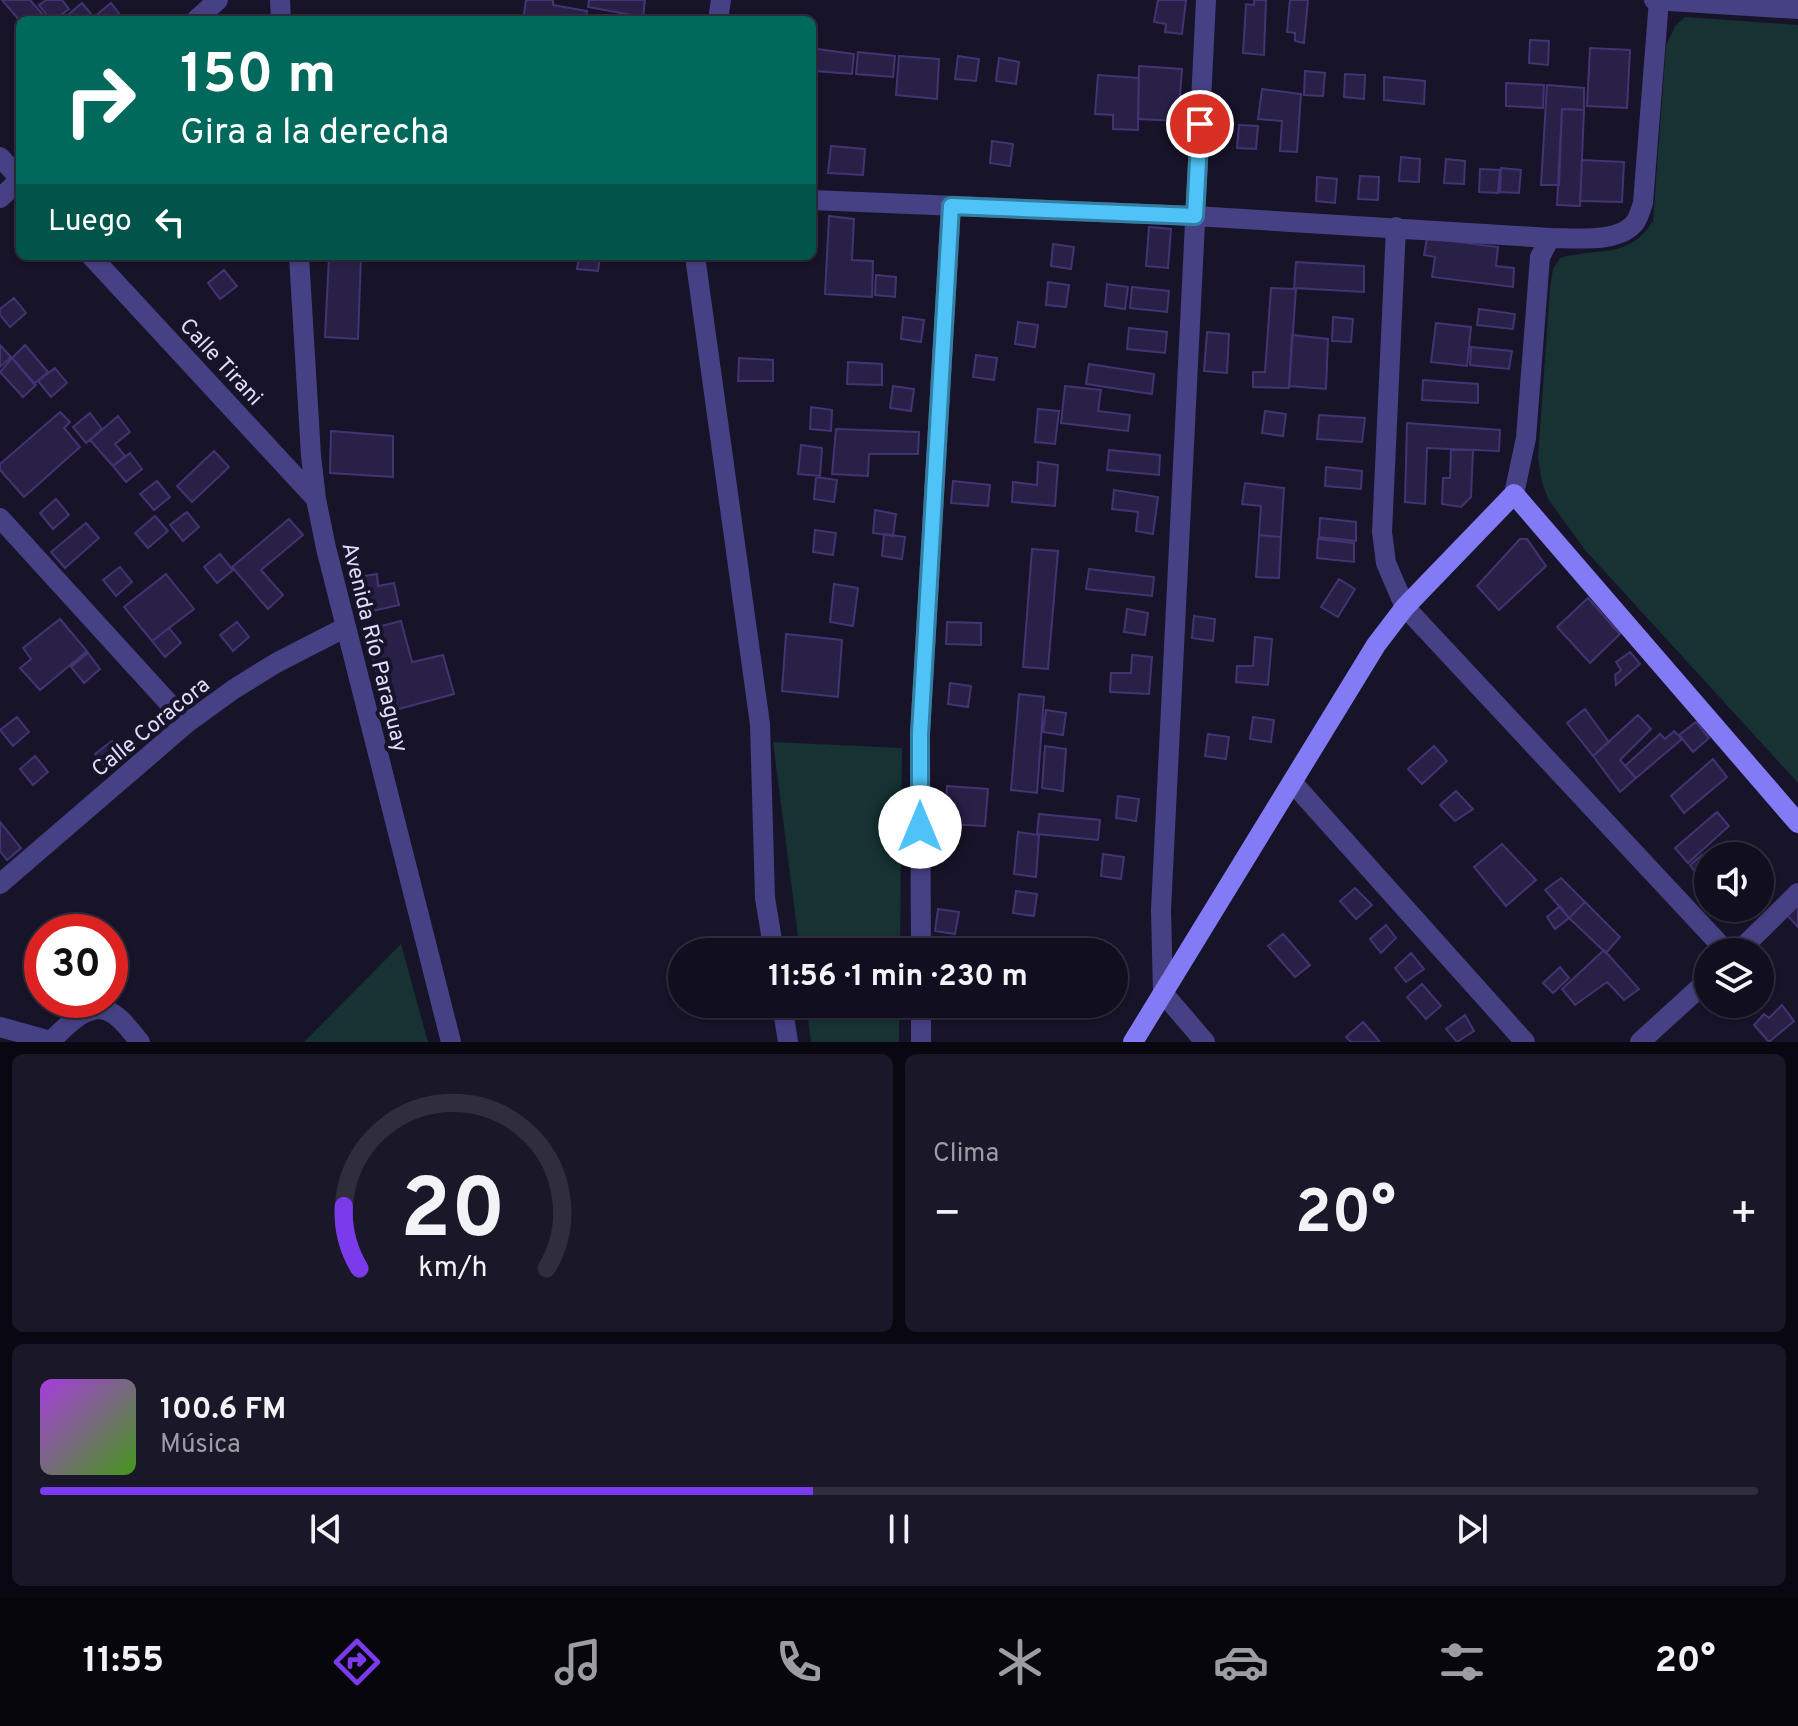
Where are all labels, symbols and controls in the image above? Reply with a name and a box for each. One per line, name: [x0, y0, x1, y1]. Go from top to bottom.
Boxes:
text: 150 m: [180, 42, 336, 112]
icon: right: [48, 48, 152, 152]
pin: [1166, 90, 1234, 158]
icon: arrive: [1178, 102, 1222, 146]
text: Gira a la derecha: [180, 111, 449, 157]
icon: left: [148, 200, 192, 244]
text: Luego: [48, 204, 132, 241]
street label: Calle Tirani: [173, 313, 267, 412]
street label: Avenida Río Paraguay: [334, 540, 413, 755]
street label: Calle Coracora: [87, 672, 216, 784]
position arrow: [878, 785, 962, 869]
map controls: [1694, 842, 1774, 1018]
button: sound: [1694, 842, 1774, 922]
speed limit sign: 30: [24, 914, 128, 1018]
button: layers: [1694, 938, 1774, 1018]
text: 11:56 · 1 min · 230 m: [768, 959, 1028, 996]
text: Clima: [933, 1138, 999, 1171]
text: 20: [400, 1162, 505, 1267]
text: 20°: [1295, 1178, 1396, 1254]
text: −: [933, 1188, 961, 1244]
text: +: [1730, 1188, 1758, 1244]
text: km/h: [418, 1251, 487, 1287]
text: 100.6 FM: [160, 1392, 286, 1429]
text: Música: [160, 1429, 241, 1462]
icon: previous: [304, 1507, 348, 1551]
icon: pause: [877, 1507, 921, 1551]
icon: next: [1450, 1507, 1494, 1551]
icon: directions: [329, 1634, 385, 1690]
icon: music: [550, 1634, 606, 1690]
icon: phone: [771, 1634, 827, 1690]
icon: climate: [992, 1634, 1048, 1690]
icon: car: [1213, 1634, 1269, 1690]
icon: filters: [1434, 1634, 1490, 1690]
text: 11:55: [82, 1639, 164, 1685]
text: 20°: [1655, 1639, 1715, 1685]

